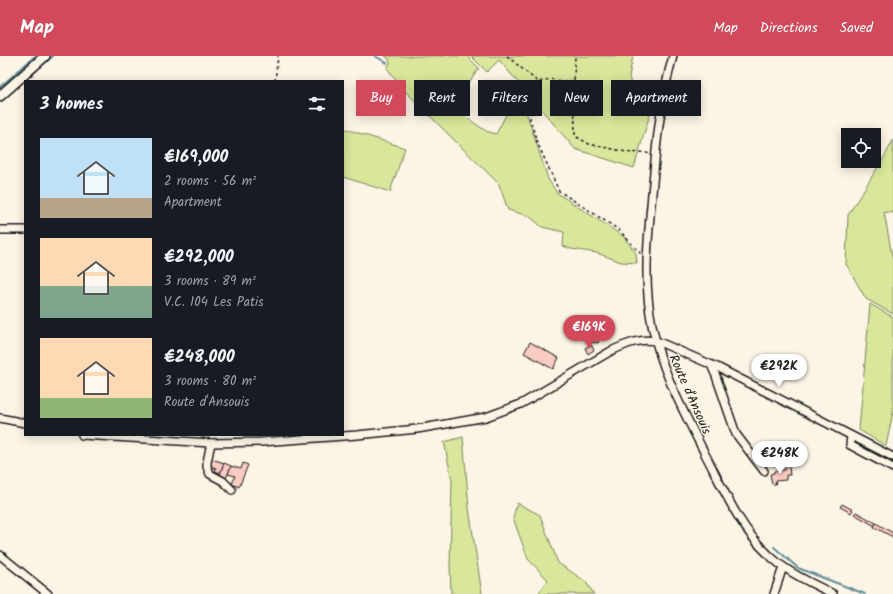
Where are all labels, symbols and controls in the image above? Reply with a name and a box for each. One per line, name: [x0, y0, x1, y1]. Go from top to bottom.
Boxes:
text: Map: [20, 13, 54, 43]
text: Map: [713, 17, 738, 39]
text: Directions: [760, 17, 818, 39]
text: Saved: [840, 17, 873, 39]
chip: Buy: [356, 80, 406, 116]
chip: Rent: [414, 80, 470, 116]
chip: Filters: [478, 80, 542, 116]
chip: New: [550, 80, 603, 116]
chip: Apartment: [611, 80, 701, 116]
text: 3 homes: [40, 91, 103, 118]
icon: filters: [306, 93, 328, 115]
map controls: [841, 128, 881, 168]
button: locate: [841, 128, 881, 168]
text: €169,000: [164, 144, 228, 171]
icon: home: [72, 154, 120, 202]
text: 2 rooms · 56 m²: [164, 171, 256, 192]
text: Apartment: [164, 192, 222, 213]
text: €292,000: [164, 244, 234, 271]
icon: home: [72, 254, 120, 302]
text: 3 rooms · 89 m²: [164, 271, 256, 292]
text: V.C. 104 Les Patis: [164, 292, 264, 313]
pin: €169K: [561, 315, 617, 349]
text: €169K: [572, 317, 606, 338]
text: €248,000: [164, 344, 235, 371]
street label: Route d'Ansouis: [663, 351, 717, 438]
icon: home: [72, 354, 120, 402]
pin: €292K: [751, 354, 807, 388]
text: €292K: [760, 356, 798, 377]
text: 3 rooms · 80 m²: [164, 371, 256, 392]
text: Route d'Ansouis: [164, 392, 249, 413]
pin: €248K: [752, 441, 808, 475]
text: €248K: [761, 443, 799, 464]

